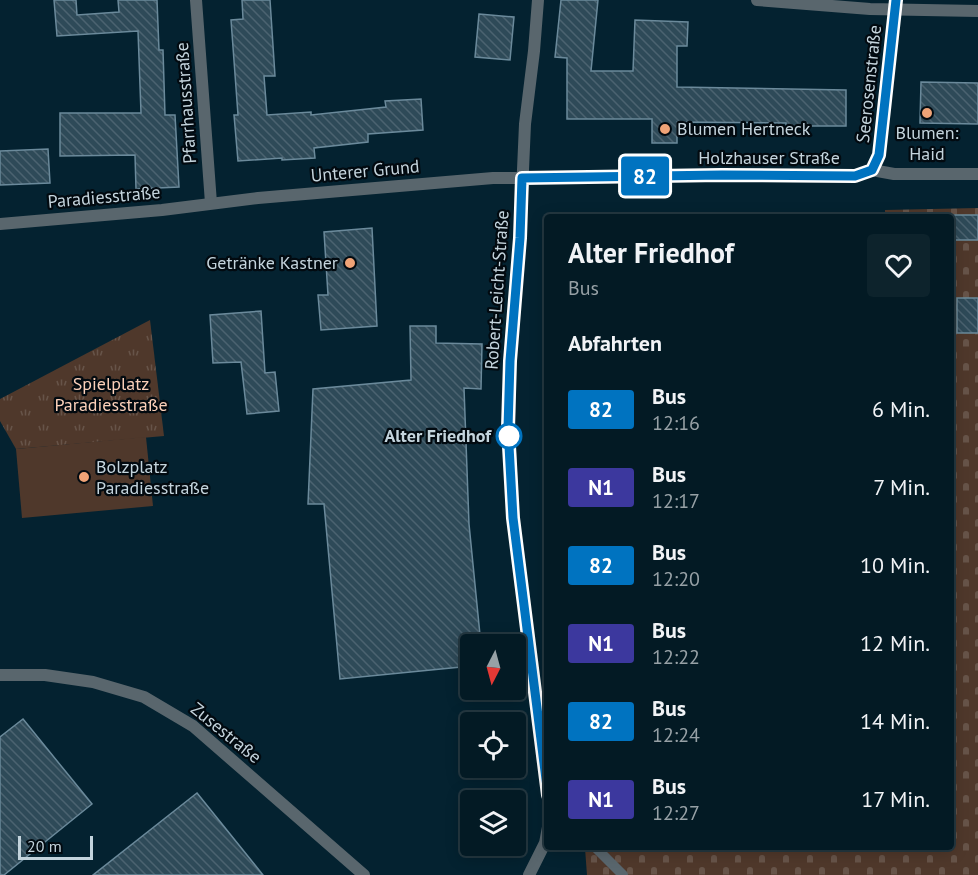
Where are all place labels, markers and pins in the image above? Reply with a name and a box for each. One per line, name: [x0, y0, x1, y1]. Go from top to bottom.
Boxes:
marker: Blumen: Haid: [920, 106, 934, 120]
place label: Blumen Hertneck: [677, 117, 811, 140]
place label: Blumen: Haid: [895, 121, 959, 165]
marker: Blumen Hertneck: [658, 122, 672, 136]
place label: Getränke Kastner: [206, 251, 338, 274]
marker: Getränke Kastner: [343, 256, 357, 270]
marker: Alter Friedhof: [496, 423, 522, 449]
place label: Alter Friedhof: [384, 424, 492, 447]
place label: Bolzplatz Paradiesstraße: [96, 455, 209, 499]
marker: Bolzplatz Paradiesstraße: [77, 470, 91, 484]

